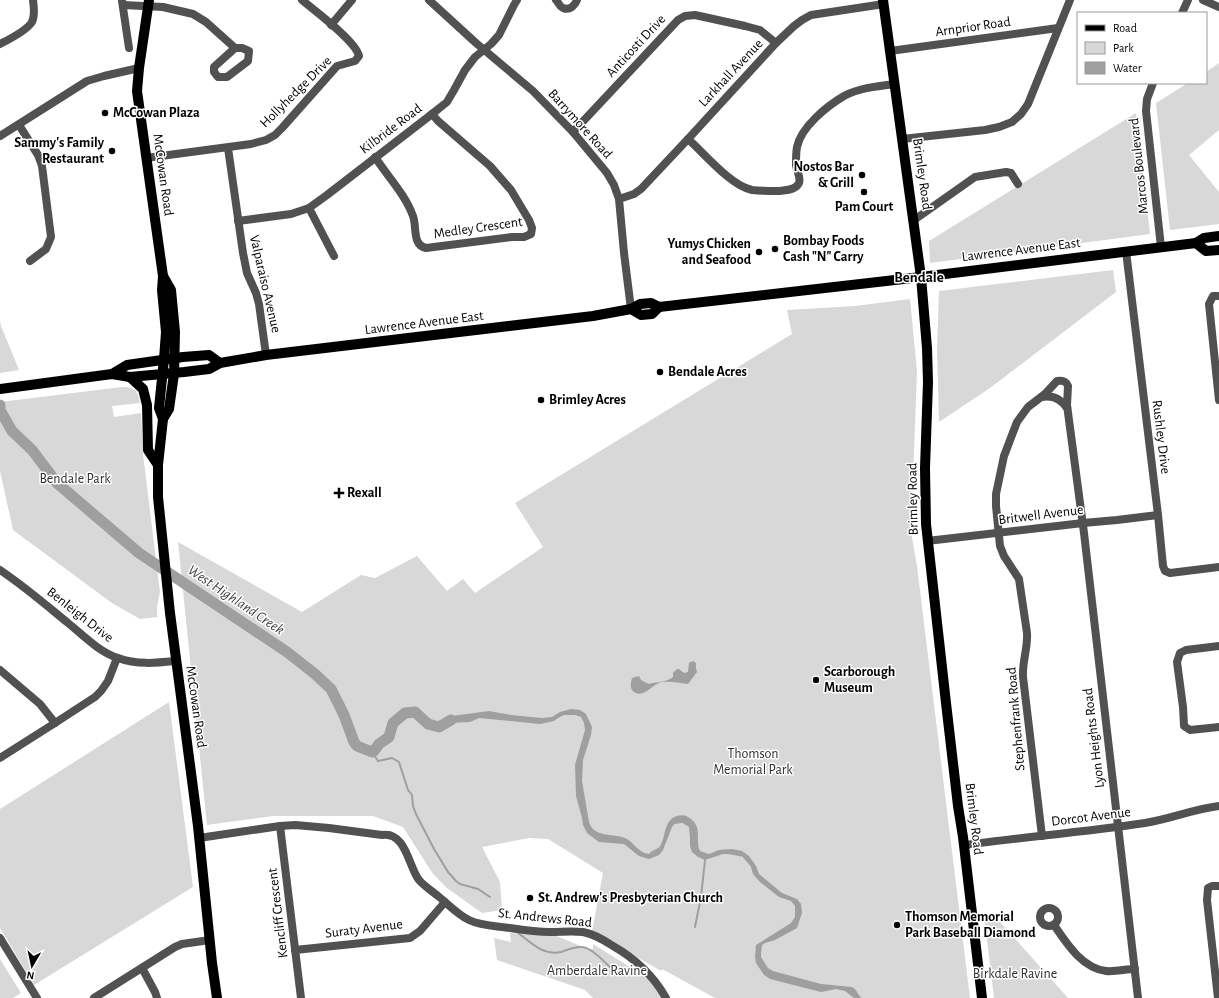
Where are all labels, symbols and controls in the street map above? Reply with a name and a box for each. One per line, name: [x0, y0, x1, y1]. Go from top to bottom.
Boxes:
street label: Anticosti Drive: [604, 12, 668, 80]
legend: [1077, 12, 1207, 84]
street label: Arnprior Road: [934, 15, 1012, 39]
text: Road: [1113, 22, 1137, 34]
street label: Larkhall Avenue: [696, 36, 766, 110]
text: Park: [1113, 42, 1134, 54]
street label: Hollyhedge Drive: [258, 54, 334, 130]
text: Water: [1113, 62, 1142, 74]
street label: Barrymore Road: [545, 87, 615, 161]
street label: Kilbride Road: [357, 101, 425, 157]
place label: McCowan Plaza: [113, 106, 200, 120]
marker: McCowan Plaza: [100, 108, 110, 118]
street label: Marcos Boulevard: [1127, 117, 1151, 215]
street label: McCowan Road: [150, 133, 176, 217]
place label: Sammy's Family Restaurant: [14, 136, 105, 166]
street label: Brimley Road: [910, 137, 934, 211]
marker: Sammy's Family Restaurant: [107, 146, 117, 156]
place label: Nostos Bar & Grill: [794, 160, 854, 190]
marker: Nostos Bar & Grill: [857, 170, 867, 180]
marker: Pam Court: [859, 187, 869, 197]
place label: Pam Court: [835, 200, 893, 214]
street label: Medley Crescent: [433, 215, 524, 241]
street label: Valparaiso Avenue: [247, 234, 283, 334]
place label: Bombay Foods Cash "N" Carry: [783, 234, 864, 264]
street label: Lawrence Avenue East: [961, 236, 1082, 264]
place label: Yumys Chicken and Seafood: [668, 237, 752, 267]
marker: Bombay Foods Cash "N" Carry: [770, 244, 780, 254]
marker: Yumys Chicken and Seafood: [754, 247, 764, 257]
district label: Bendale: [894, 270, 944, 285]
street label: Lawrence Avenue East: [364, 309, 485, 337]
place label: Bendale Acres: [668, 365, 747, 379]
marker: Bendale Acres: [655, 367, 665, 377]
place label: Brimley Acres: [549, 393, 626, 407]
marker: Brimley Acres: [536, 395, 546, 405]
street label: Rushley Drive: [1150, 399, 1172, 475]
street label: Brimley Road: [905, 463, 921, 535]
park label: Bendale Park: [39, 472, 111, 486]
place label: Rexall: [347, 486, 382, 500]
marker: Rexall: [334, 488, 344, 498]
street label: Britwell Avenue: [998, 503, 1084, 527]
water label: West Highland Creek: [185, 562, 287, 638]
street label: Benleigh Drive: [44, 585, 116, 645]
street label: McCowan Road: [183, 665, 209, 749]
place label: Scarborough Museum: [824, 665, 895, 695]
street label: Stephenfrank Road: [1004, 667, 1028, 771]
marker: Scarborough Museum: [811, 675, 821, 685]
street label: Lyon Heights Road: [1081, 687, 1107, 789]
park label: Thomson Memorial Park: [713, 747, 793, 777]
street label: Brimley Road: [963, 782, 985, 856]
street label: Dorcot Avenue: [1050, 805, 1132, 829]
street label: Kencliff Crescent: [265, 867, 290, 959]
place label: St. Andrew's Presbyterian Church: [538, 891, 723, 905]
marker: St. Andrew's Presbyterian Church: [525, 893, 535, 903]
street label: St. Andrews Road: [497, 906, 593, 930]
place label: Thomson Memorial Park Baseball Diamond: [905, 910, 1036, 940]
street label: Suraty Avenue: [324, 917, 404, 941]
marker: Thomson Memorial Park Baseball Diamond: [892, 920, 902, 930]
north arrow: [12, 946, 52, 986]
park label: Amberdale Ravine: [547, 964, 647, 978]
park label: Birkdale Ravine: [973, 967, 1057, 981]
text: N: [26, 969, 35, 981]

